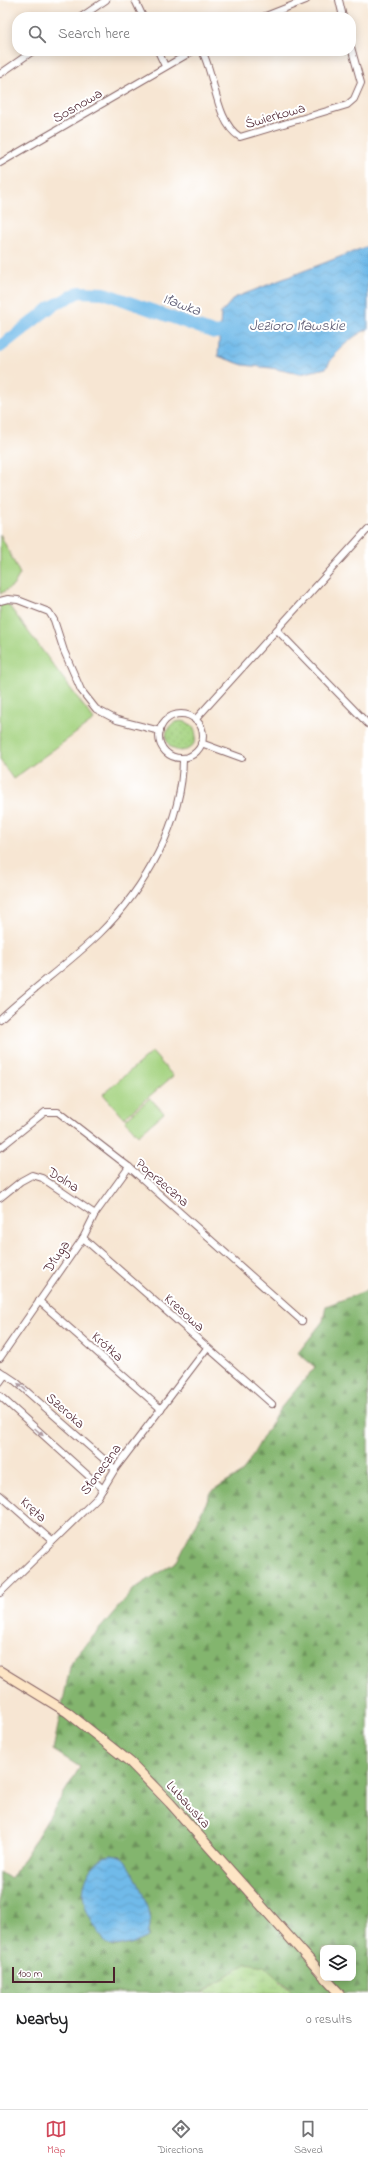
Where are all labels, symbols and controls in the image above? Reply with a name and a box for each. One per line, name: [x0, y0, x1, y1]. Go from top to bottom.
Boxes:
search box: [12, 12, 356, 56]
icon: search: [26, 23, 48, 45]
text: Search here: [58, 23, 130, 45]
street label: Sosnowa: [49, 84, 107, 129]
street label: Świerkowa: [243, 98, 308, 135]
water label: Iławka: [159, 288, 205, 322]
water label: Jezioro Iławskie: [249, 315, 346, 337]
street label: Poprzeczna: [131, 1154, 194, 1212]
street label: Dolna: [42, 1162, 83, 1198]
street label: Długa: [38, 1236, 77, 1279]
street label: Kresowa: [159, 1289, 209, 1337]
street label: Krótka: [86, 1327, 128, 1367]
one-way arrow: [17, 1383, 28, 1392]
street label: Szeroka: [41, 1388, 89, 1434]
one-way arrow: [34, 1427, 45, 1436]
street label: Słoneczna: [75, 1440, 127, 1500]
street label: Kręta: [15, 1492, 51, 1528]
street label: Lubawska: [161, 1776, 215, 1834]
map controls: [320, 1945, 356, 1981]
button: layers: [320, 1945, 356, 1981]
scale bar: [12, 1965, 115, 1984]
text: 100 m: [18, 1966, 42, 1982]
text: Nearby: [16, 2007, 68, 2032]
text: 0 results: [306, 2010, 352, 2029]
tab: Map: [45, 2118, 67, 2158]
tab: Directions: [158, 2118, 204, 2158]
tab: Saved: [294, 2118, 323, 2158]

